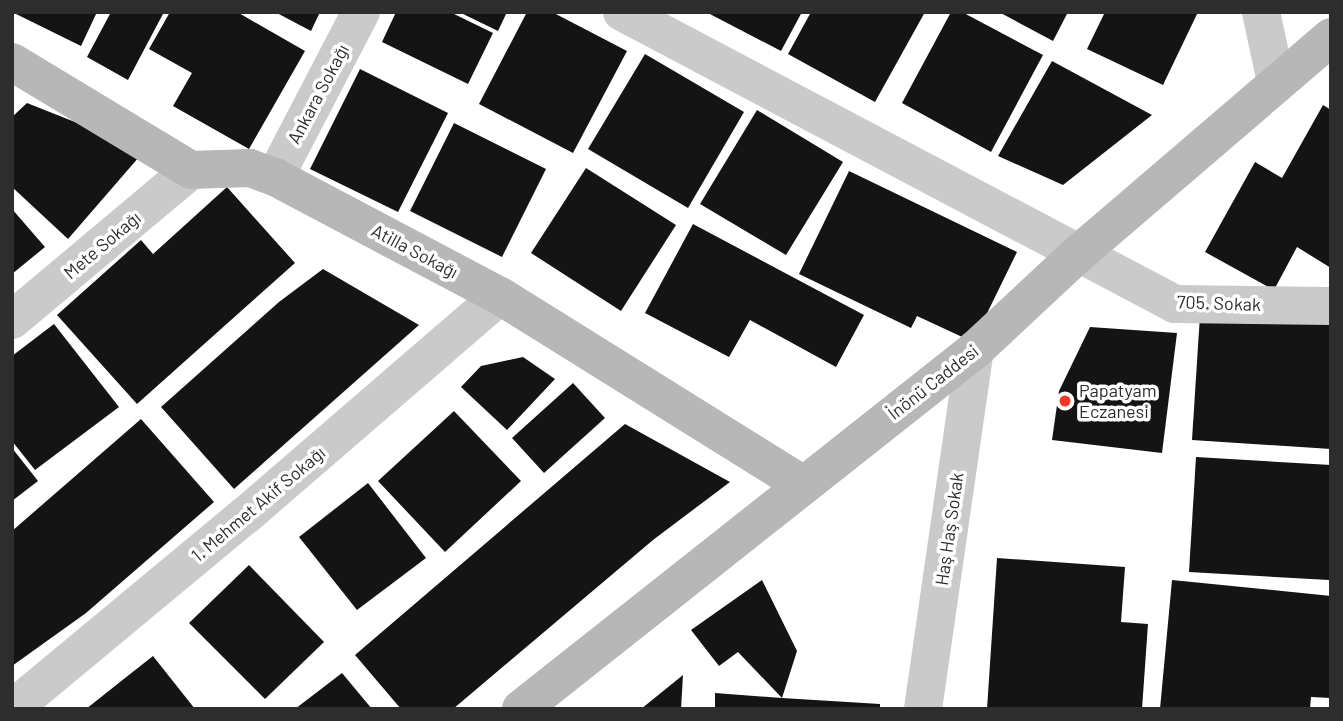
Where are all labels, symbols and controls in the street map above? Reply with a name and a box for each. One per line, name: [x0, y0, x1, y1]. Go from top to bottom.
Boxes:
street label: Ankara Sokağı: [283, 40, 353, 148]
street label: Mete Sokağı: [59, 207, 145, 283]
street label: Atilla Sokağı: [368, 219, 462, 283]
street label: 705. Sokak: [1177, 291, 1261, 315]
street label: İnönü Caddesi: [883, 340, 983, 424]
place label: Papatyam Eczanesi: [1079, 380, 1157, 422]
marker: Papatyam Eczanesi: [1057, 393, 1073, 409]
street label: 1. Mehmet Akif Sokağı: [187, 442, 329, 566]
street label: Haş Haş Sokak: [930, 471, 968, 587]

